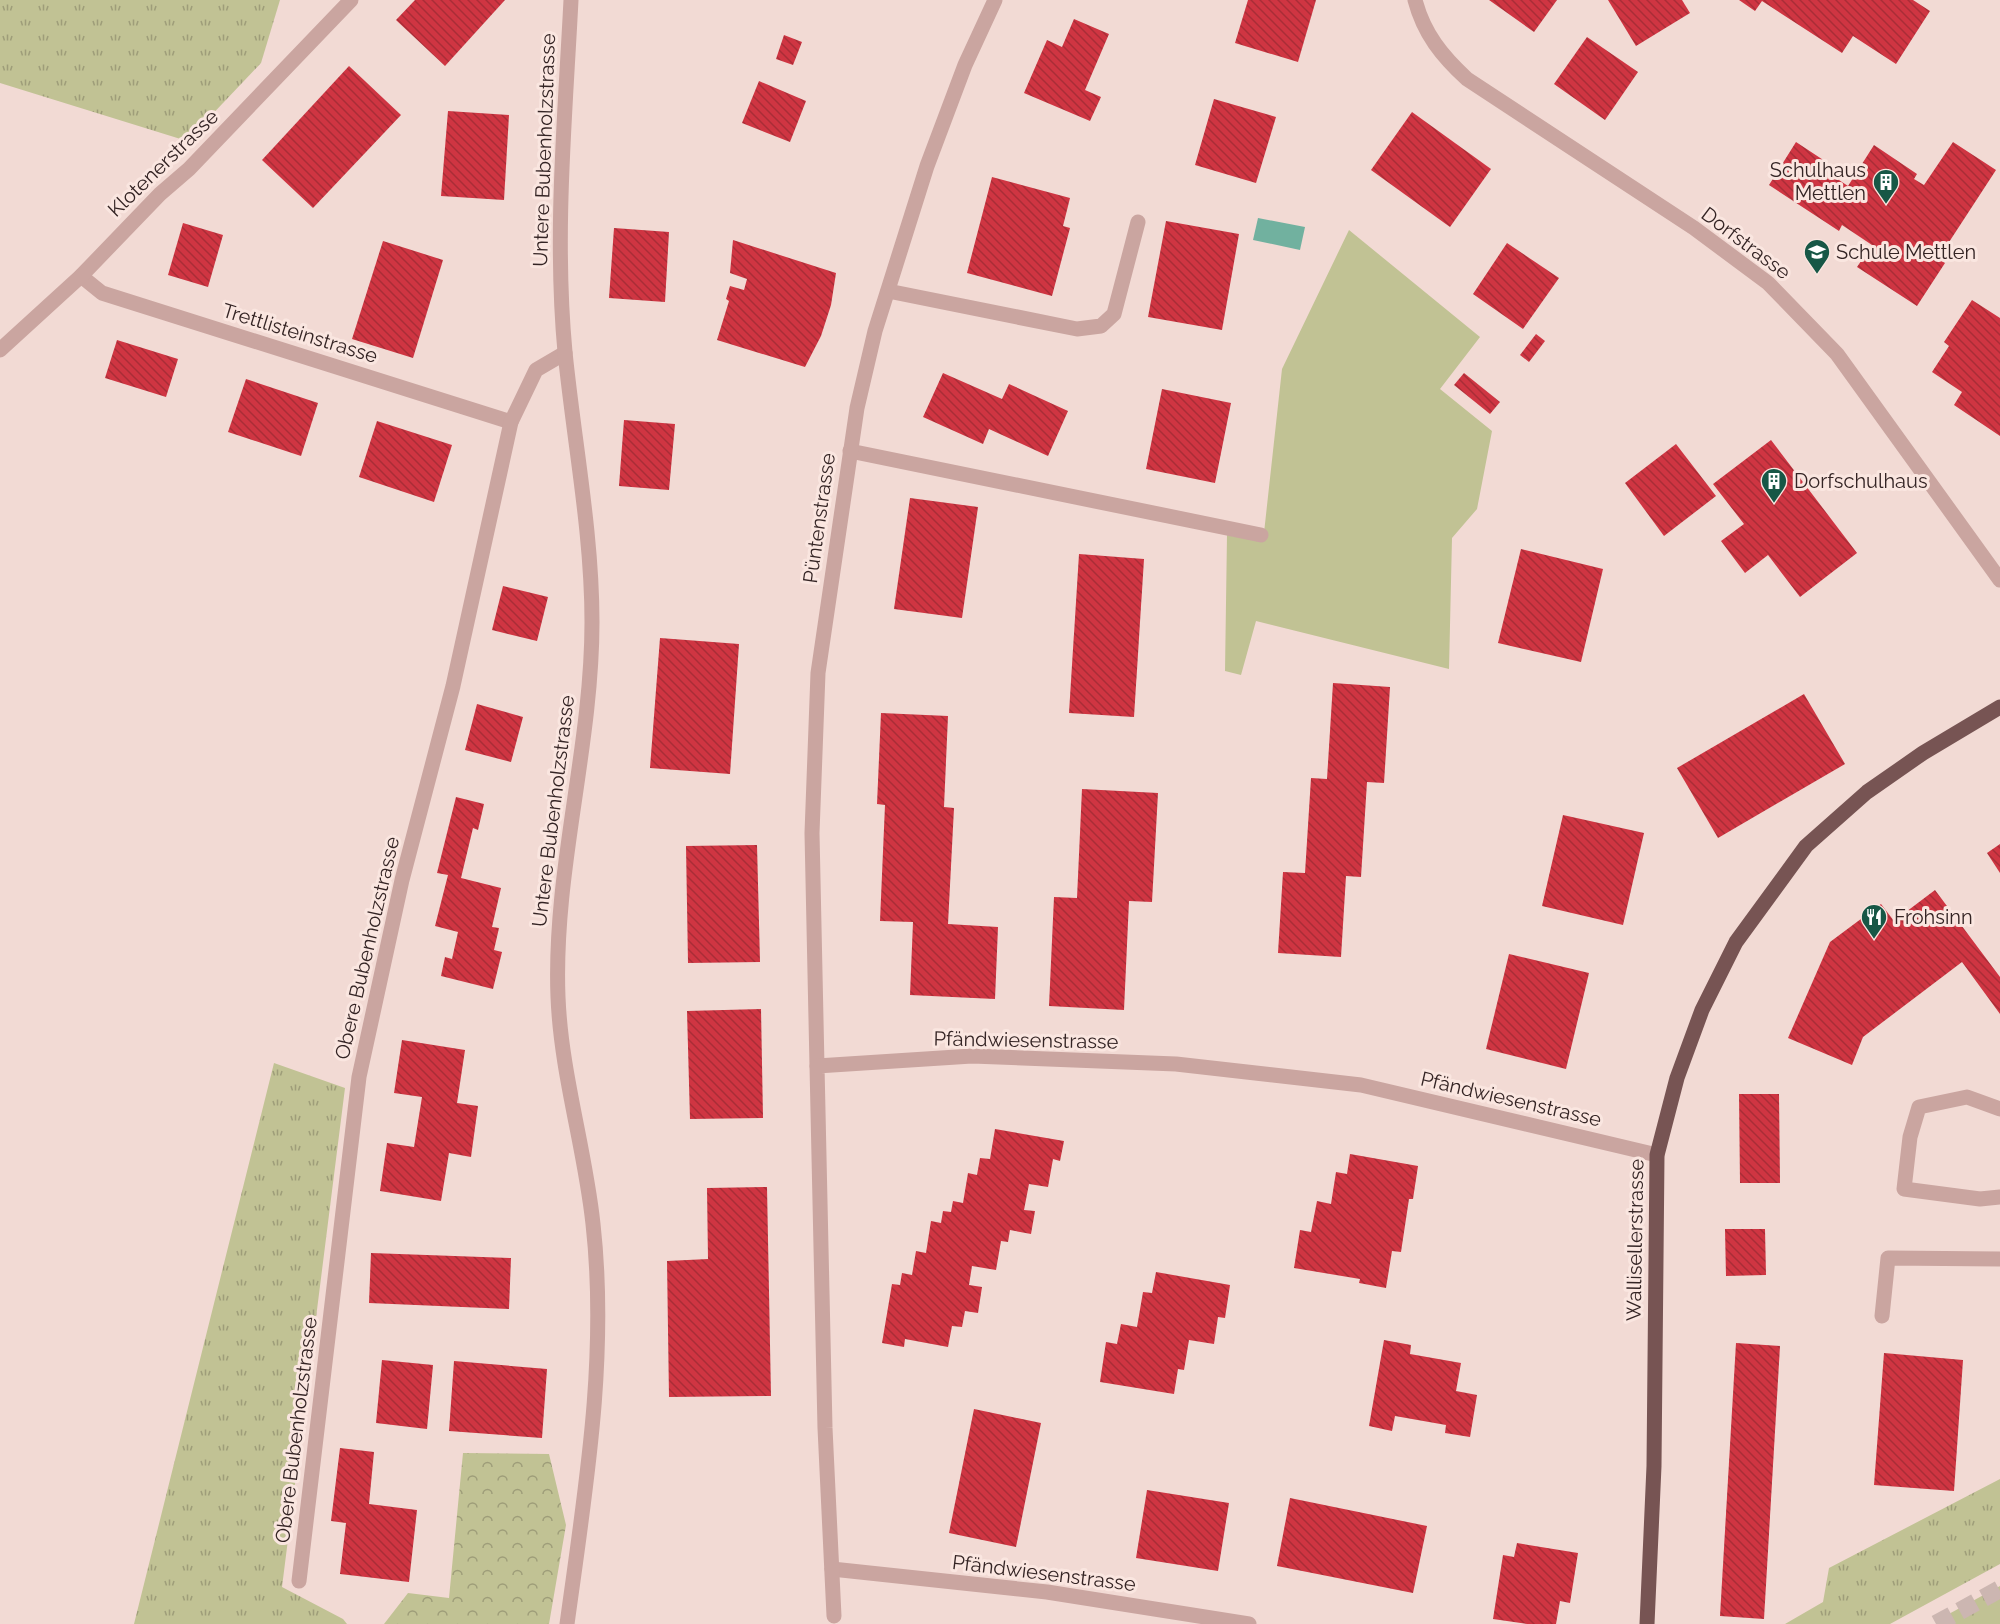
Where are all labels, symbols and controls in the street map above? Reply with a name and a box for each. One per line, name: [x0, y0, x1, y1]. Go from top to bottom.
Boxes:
street label: Untere Bubenholzstrasse: [528, 33, 560, 267]
street label: Klotenerstrasse: [103, 104, 223, 222]
place label: Schulhaus Mettlen: [1770, 158, 1866, 205]
building icon: Schulhaus Mettlen: [1871, 167, 1901, 205]
street label: Dorfstrasse: [1697, 202, 1795, 284]
school or university icon: Schule Mettlen: [1802, 237, 1832, 275]
place label: Schule Mettlen: [1836, 240, 1976, 264]
street label: Trettlisteinstrasse: [219, 298, 381, 368]
street label: Püntenstrasse: [798, 451, 840, 585]
building icon: Dorfschulhaus: [1759, 466, 1789, 504]
place label: Dorfschulhaus: [1794, 469, 1928, 493]
street label: Untere Bubenholzstrasse: [527, 693, 579, 928]
street label: Obere Bubenholzstrasse: [330, 834, 404, 1062]
restaurant icon: Frohsinn: [1859, 902, 1889, 940]
place label: Frohsinn: [1894, 905, 1973, 929]
street label: Pfändwiesenstrasse: [933, 1026, 1119, 1054]
street label: Pfändwiesenstrasse: [1418, 1067, 1604, 1132]
street label: Wallisellerstrasse: [1622, 1158, 1648, 1321]
street label: Obere Bubenholzstrasse: [270, 1315, 322, 1544]
street label: Pfändwiesenstrasse: [951, 1550, 1137, 1596]

